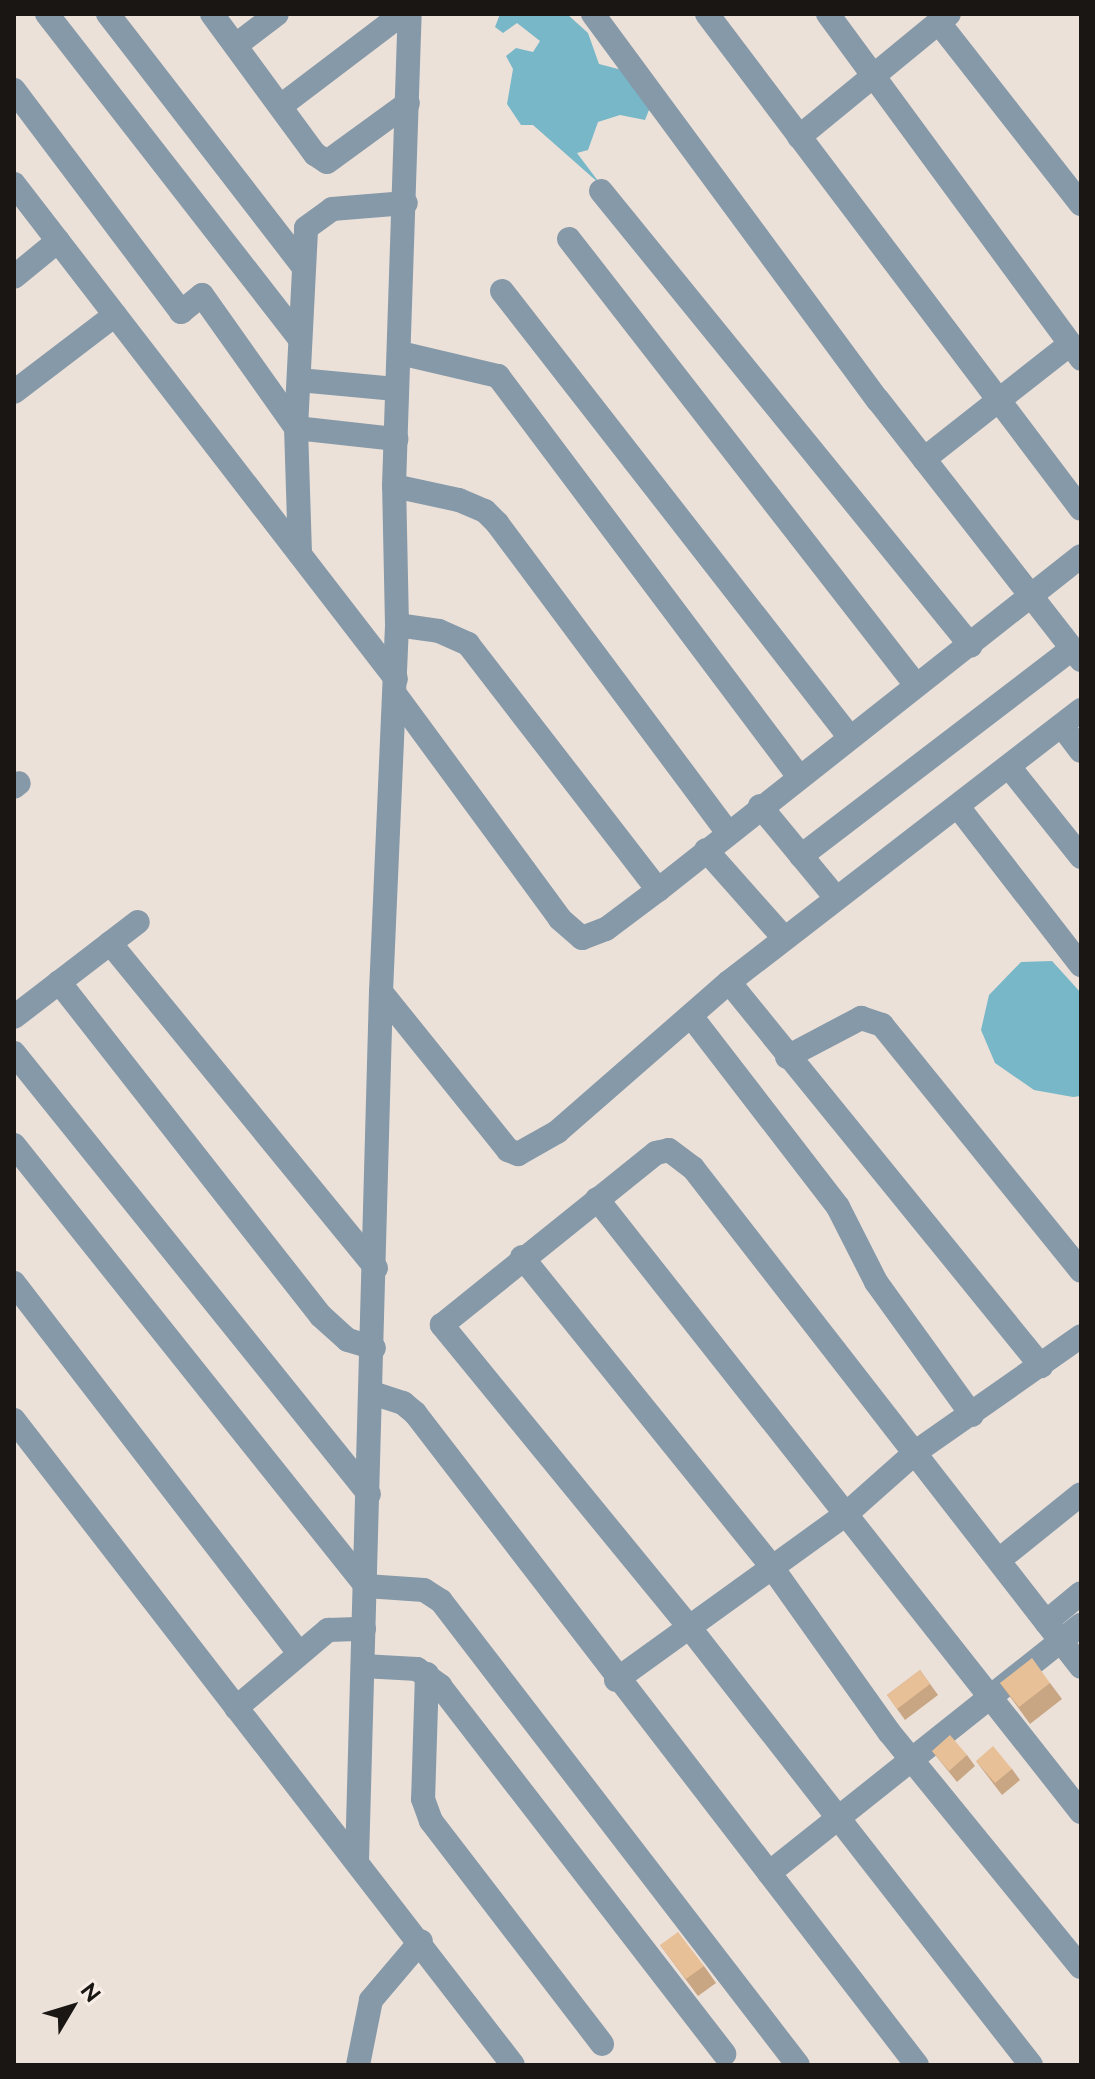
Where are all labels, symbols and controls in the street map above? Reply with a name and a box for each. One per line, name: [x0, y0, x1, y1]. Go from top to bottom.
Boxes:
north arrow: [32, 1967, 112, 2047]
text: N: [75, 1978, 106, 2007]

